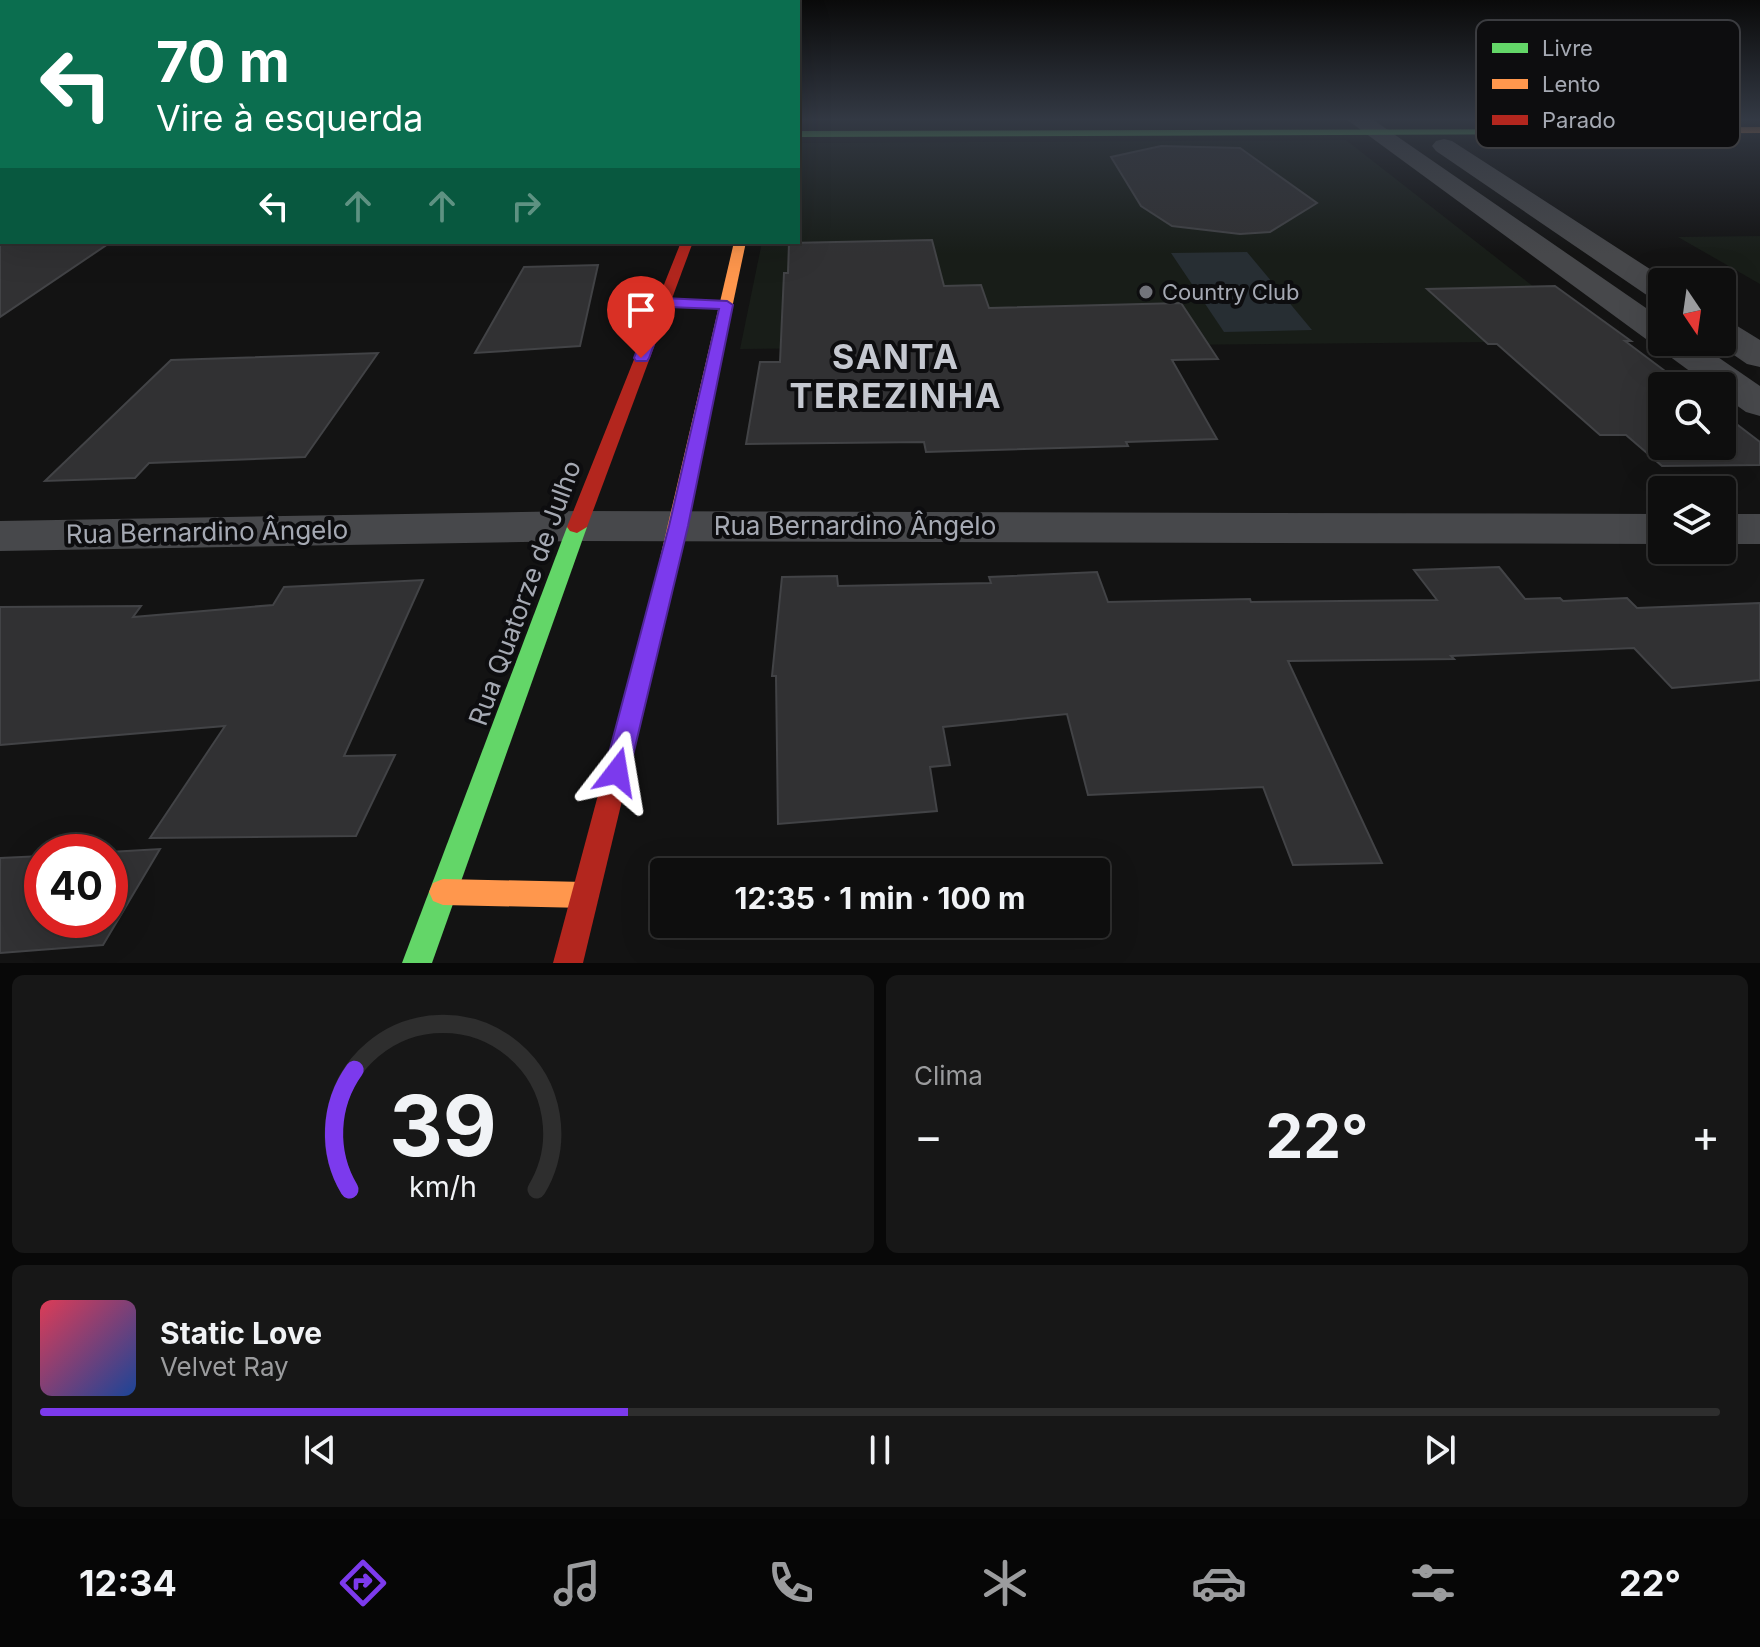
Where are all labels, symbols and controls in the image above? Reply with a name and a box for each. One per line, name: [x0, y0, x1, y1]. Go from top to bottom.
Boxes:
legend: [1476, 20, 1740, 148]
text: 70 m: [156, 28, 290, 96]
icon: left: [24, 32, 128, 136]
text: Livre: [1542, 35, 1593, 61]
text: Lento: [1542, 71, 1600, 97]
text: Vire à esquerda: [156, 96, 424, 140]
text: Parado: [1542, 107, 1616, 133]
icon: left: [252, 184, 296, 228]
icon: ahead: [336, 184, 380, 228]
icon: ahead: [420, 184, 464, 228]
icon: right: [504, 184, 548, 228]
north arrow: [1648, 268, 1736, 356]
map controls: [1648, 268, 1736, 564]
pin: [607, 276, 675, 358]
place label: Country Club: [1162, 279, 1300, 305]
marker: Country Club: [1137, 283, 1155, 301]
icon: arrive: [619, 288, 663, 332]
district label: SANTA TEREZINHA: [789, 336, 1003, 416]
button: search: [1648, 372, 1736, 460]
street label: Rua Quatorze de Julho: [462, 456, 587, 730]
button: layers: [1648, 476, 1736, 564]
street label: Rua Bernardino Ângelo: [714, 510, 996, 541]
street label: Rua Bernardino Ângelo: [66, 514, 348, 549]
position arrow: [575, 730, 659, 814]
speed limit sign: 40: [24, 834, 128, 938]
text: 12:35 · 1 min · 100 m: [735, 880, 1025, 916]
text: Clima: [914, 1060, 983, 1091]
text: 39: [389, 1075, 497, 1176]
text: 22°: [1265, 1100, 1369, 1172]
text: −: [914, 1109, 943, 1163]
text: +: [1691, 1109, 1720, 1163]
text: km/h: [409, 1169, 477, 1204]
text: Static Love: [160, 1315, 322, 1351]
text: Velvet Ray: [160, 1351, 289, 1382]
icon: previous: [298, 1428, 342, 1472]
icon: pause: [858, 1428, 902, 1472]
icon: next: [1418, 1428, 1462, 1472]
icon: directions: [335, 1555, 391, 1611]
icon: music: [549, 1555, 605, 1611]
icon: phone: [763, 1555, 819, 1611]
icon: climate: [977, 1555, 1033, 1611]
icon: car: [1191, 1555, 1247, 1611]
icon: filters: [1405, 1555, 1461, 1611]
text: 12:34: [79, 1561, 177, 1605]
text: 22°: [1619, 1561, 1681, 1605]

